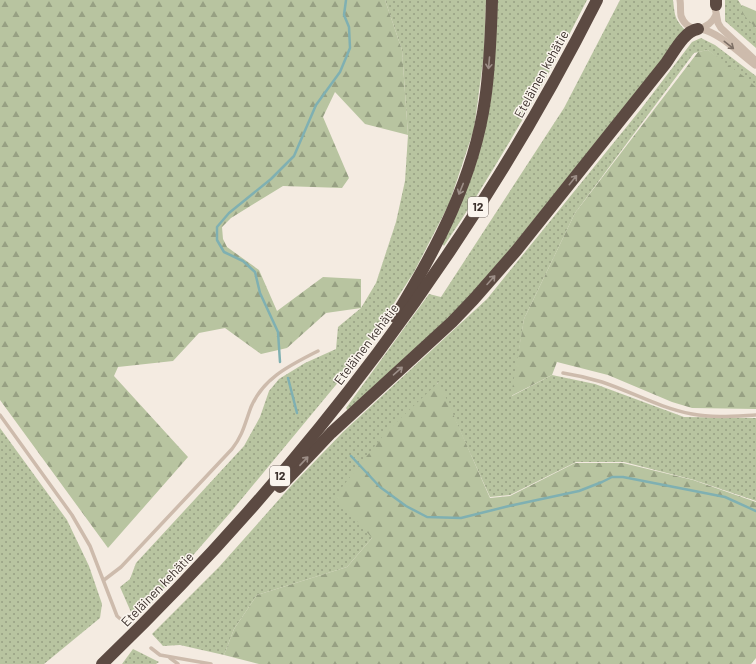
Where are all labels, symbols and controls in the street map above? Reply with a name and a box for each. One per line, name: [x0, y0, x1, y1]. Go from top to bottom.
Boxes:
street label: Eteläinen kehätie: [510, 27, 572, 121]
one-way arrow: [724, 41, 735, 50]
one-way arrow: [486, 56, 493, 69]
one-way arrow: [569, 174, 578, 185]
one-way arrow: [457, 183, 464, 195]
road number: 12: [468, 197, 488, 217]
one-way arrow: [486, 276, 495, 286]
street label: Eteläinen kehätie: [330, 300, 402, 388]
one-way arrow: [393, 367, 403, 376]
one-way arrow: [299, 456, 309, 466]
road number: 12: [270, 466, 290, 486]
street label: Eteläinen kehätie: [117, 548, 197, 630]

